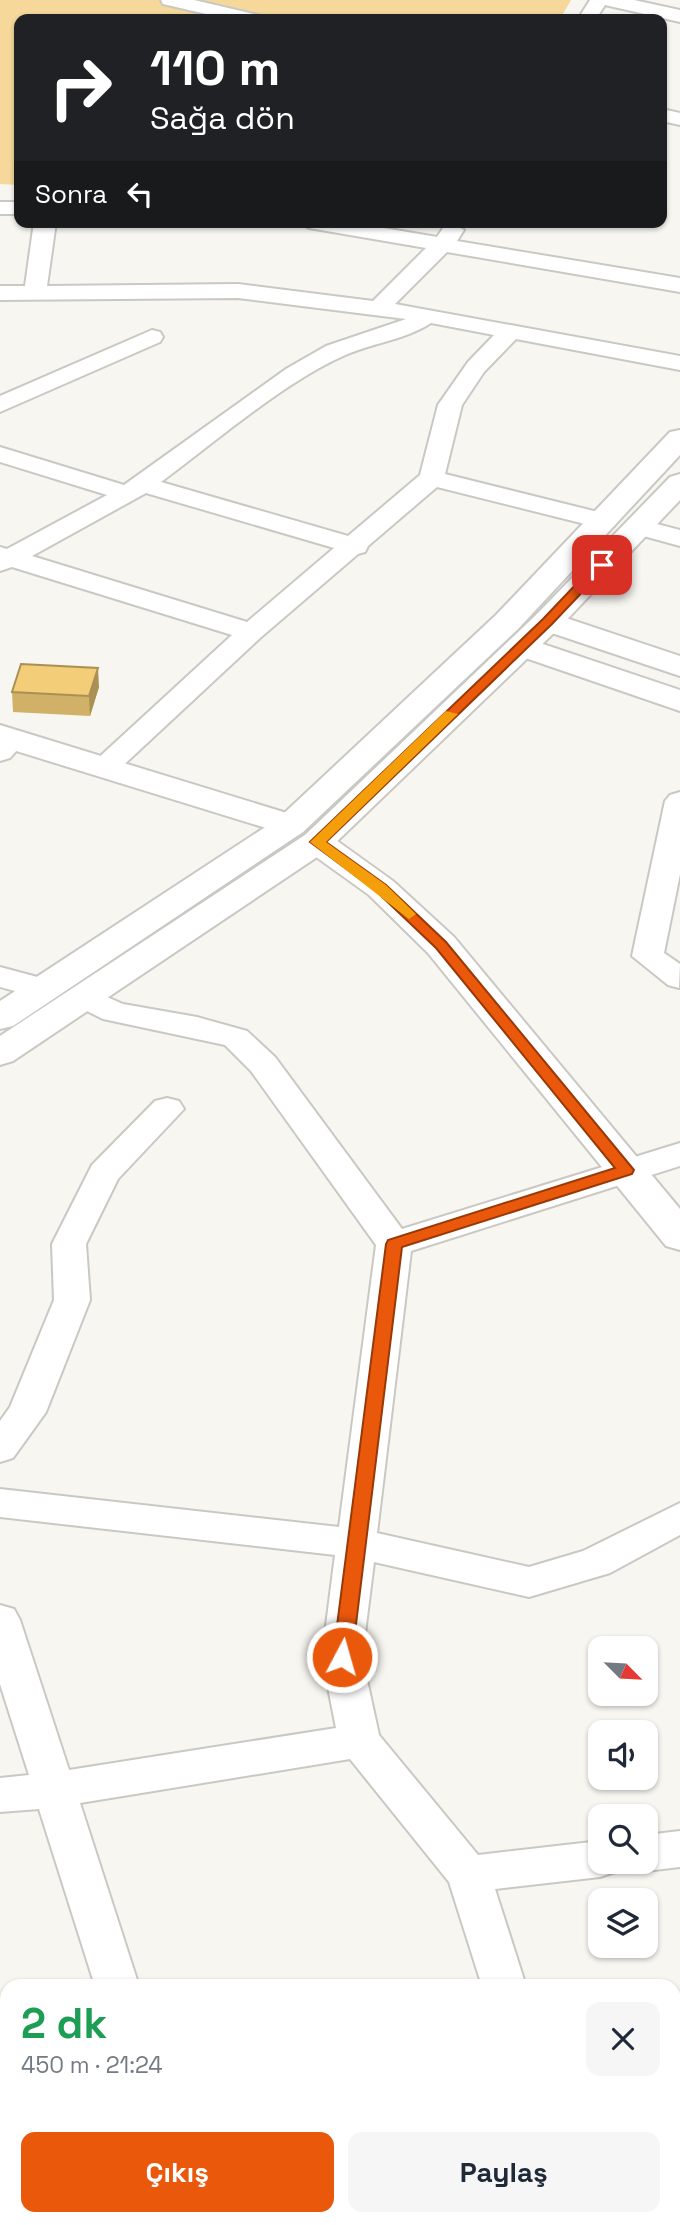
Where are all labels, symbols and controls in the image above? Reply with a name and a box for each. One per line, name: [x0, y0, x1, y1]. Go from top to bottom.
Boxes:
text: 110 m: [150, 37, 280, 99]
icon: right: [35, 42, 126, 133]
text: Sağa dön: [150, 98, 295, 138]
icon: left: [121, 175, 159, 213]
text: Sonra: [35, 177, 107, 211]
pin: [572, 535, 632, 595]
icon: arrive: [583, 546, 621, 584]
position arrow: [305, 1620, 379, 1694]
north arrow: [588, 1636, 658, 1706]
map controls: [588, 1636, 658, 1958]
button: sound: [588, 1720, 658, 1790]
button: search: [588, 1804, 658, 1874]
button: layers: [588, 1888, 658, 1958]
text: 2 dk: [21, 1997, 107, 2050]
button: close: [586, 2002, 660, 2076]
text: 450 m · 21:24: [21, 2050, 163, 2080]
button: Çıkış: [21, 2132, 334, 2212]
button: Paylaş: [348, 2132, 660, 2212]

